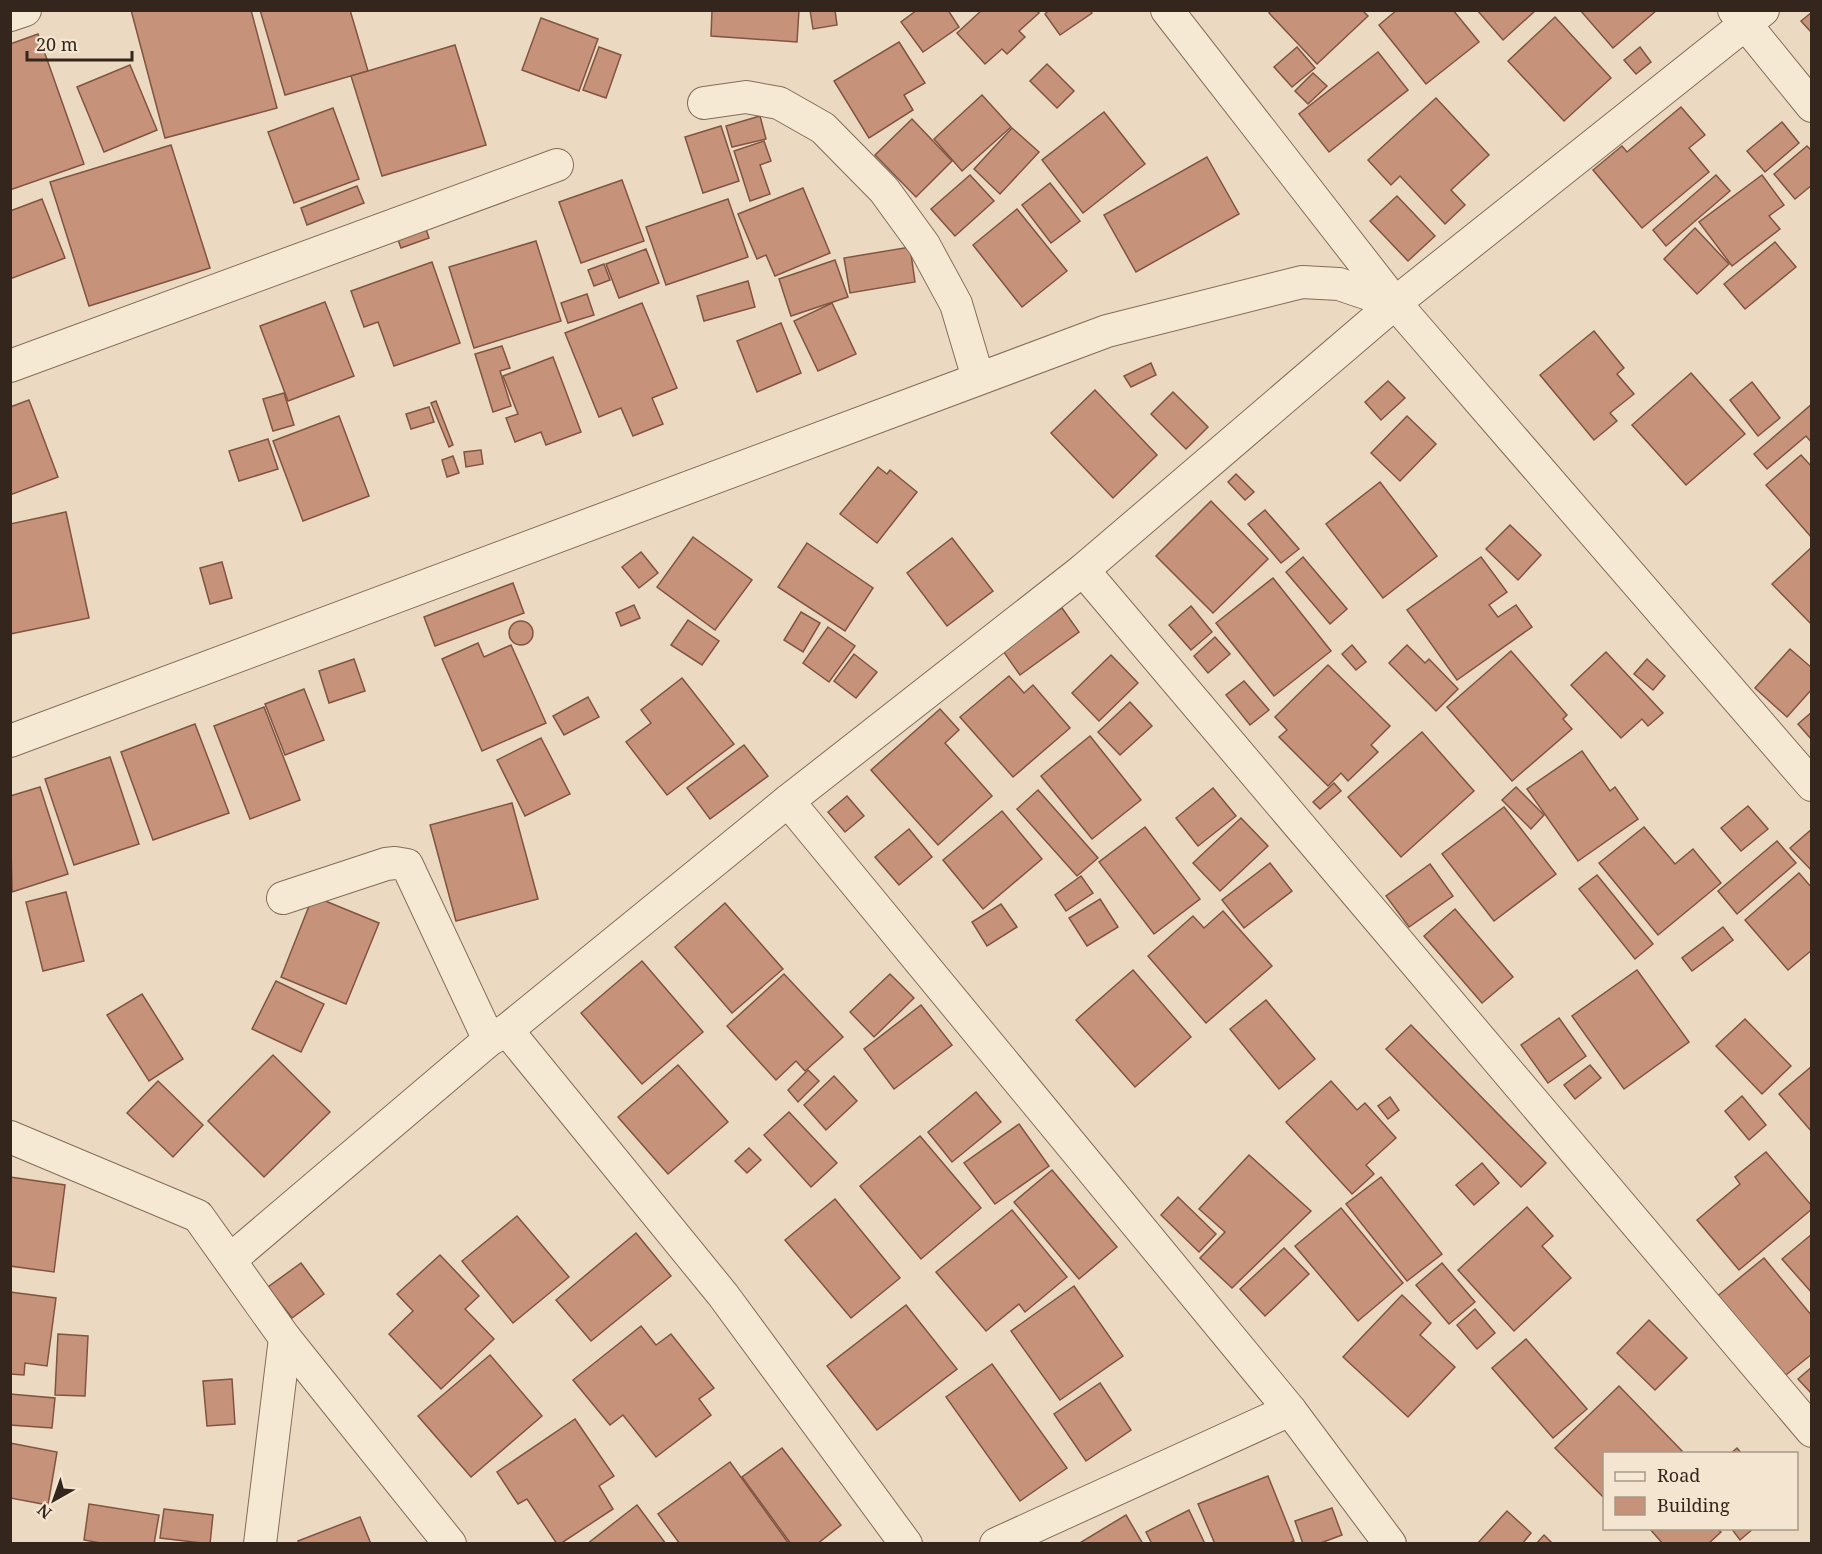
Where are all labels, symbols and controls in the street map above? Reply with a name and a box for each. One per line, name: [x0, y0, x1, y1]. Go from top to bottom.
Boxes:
scale bar: [27, 24, 132, 62]
text: 20 m: [36, 32, 78, 56]
legend: [1603, 1452, 1798, 1530]
text: Road: [1657, 1463, 1700, 1487]
north arrow: [24, 1470, 84, 1530]
text: Building: [1657, 1493, 1730, 1517]
text: N: [32, 1499, 56, 1524]

